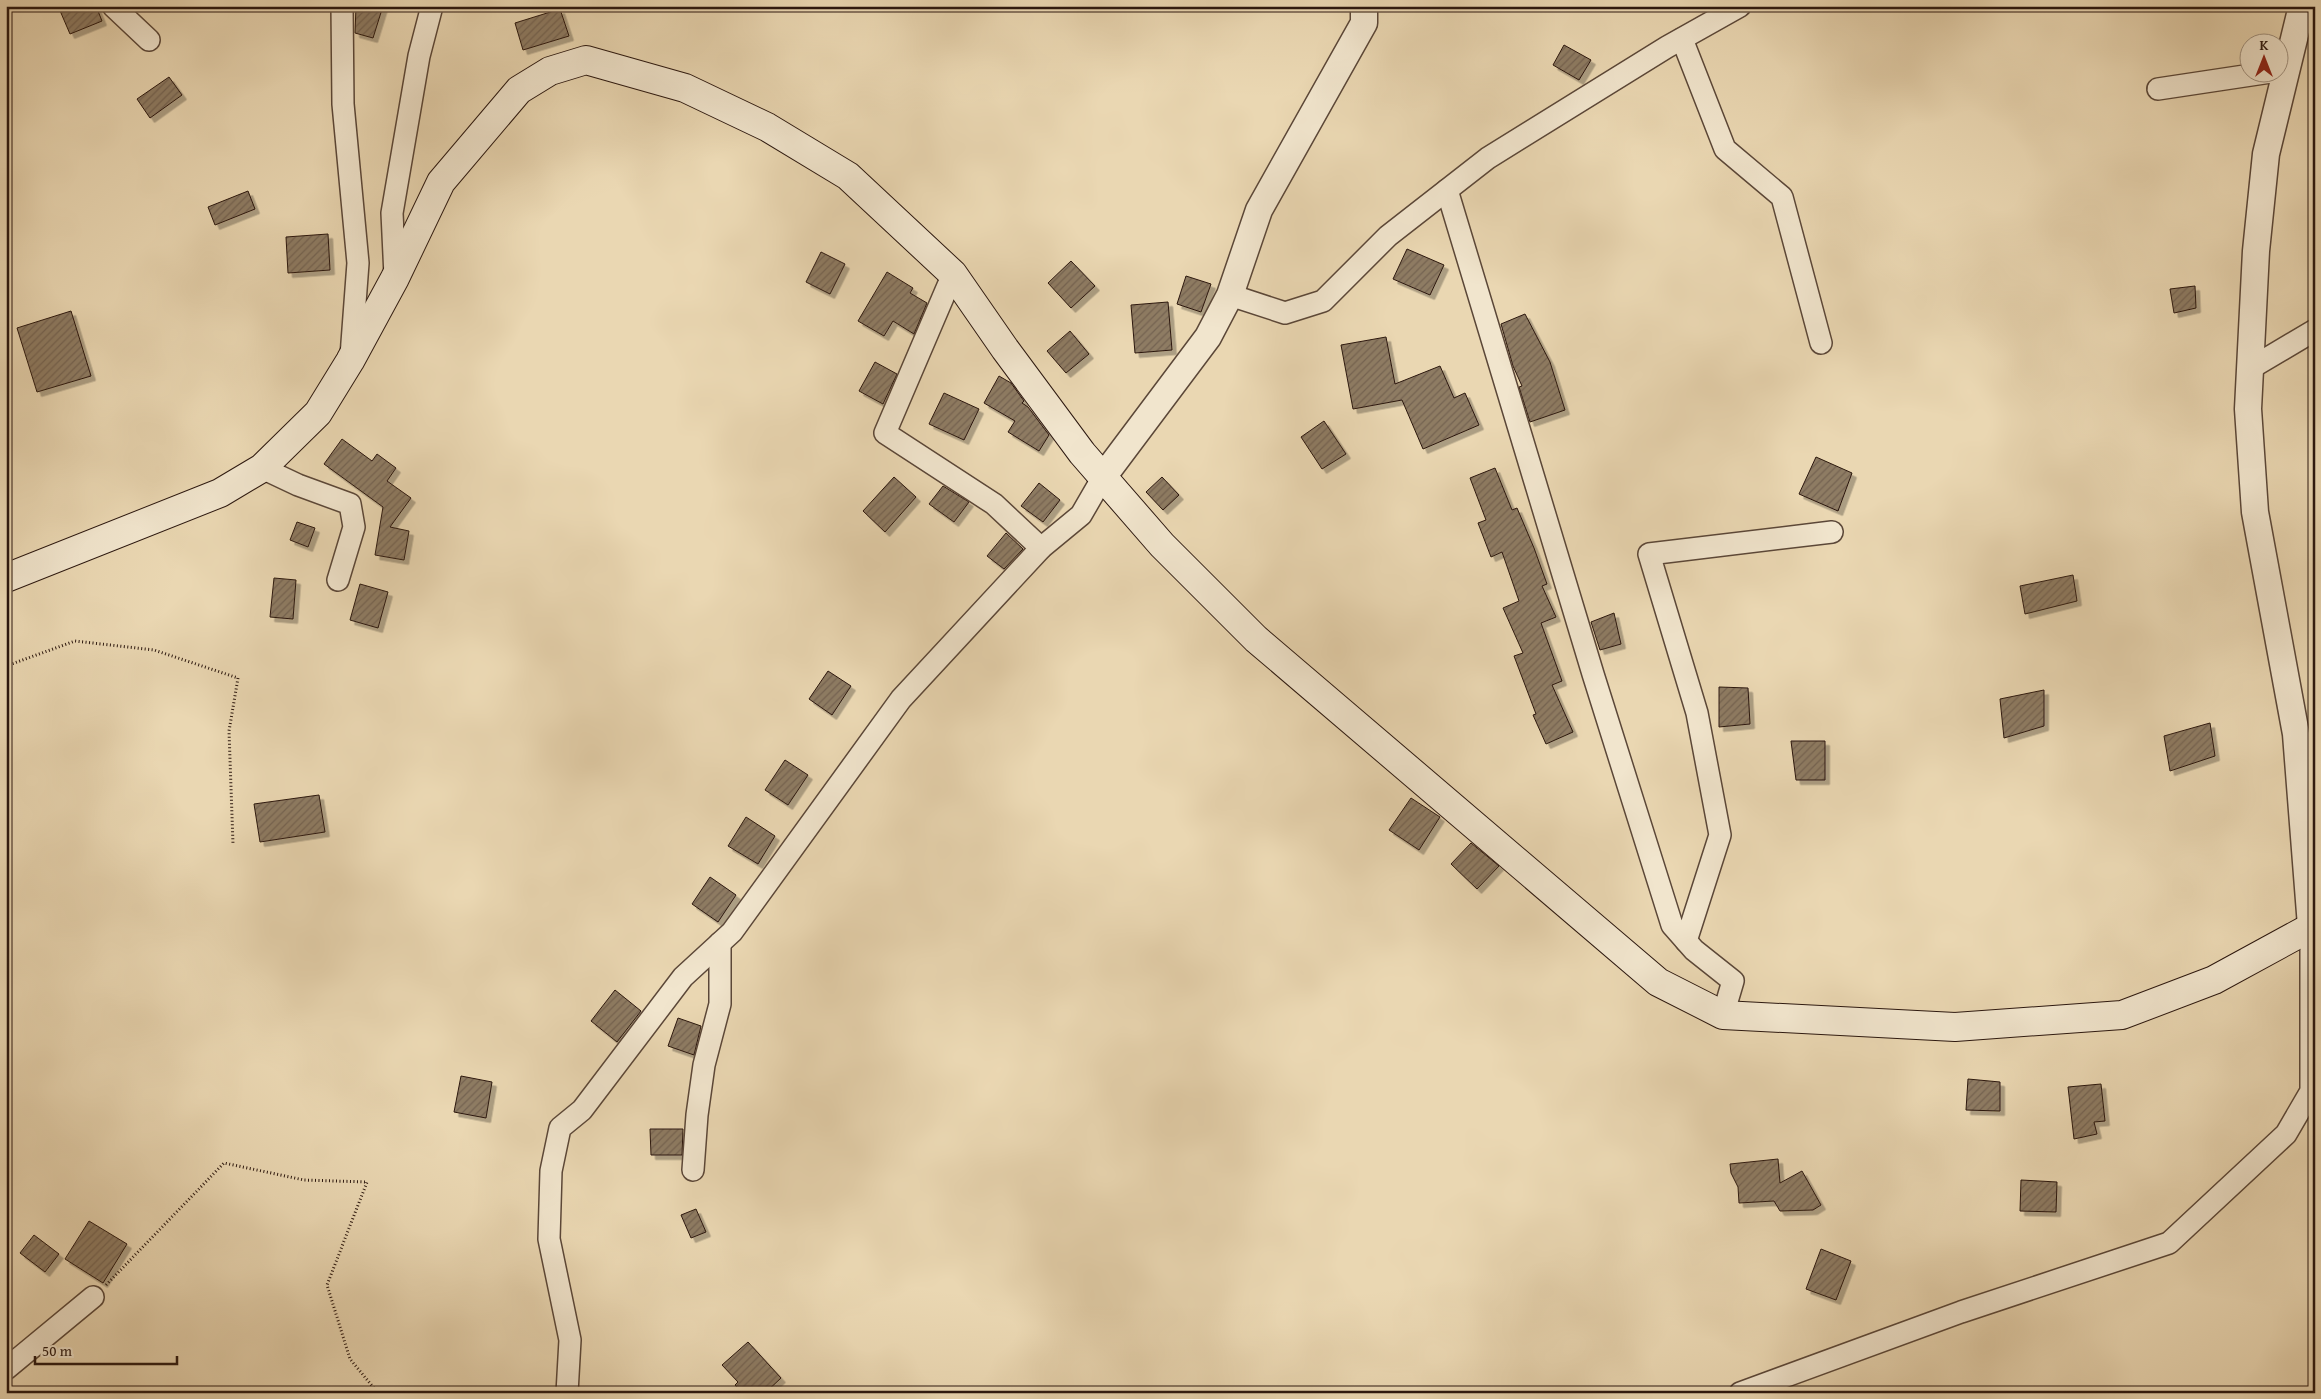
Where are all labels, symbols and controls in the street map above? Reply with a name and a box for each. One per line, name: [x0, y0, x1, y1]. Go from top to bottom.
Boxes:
north arrow: [2238, 32, 2288, 82]
text: K: [2260, 35, 2269, 55]
scale bar: [35, 1334, 178, 1366]
text: 50 m: [42, 1340, 73, 1361]

